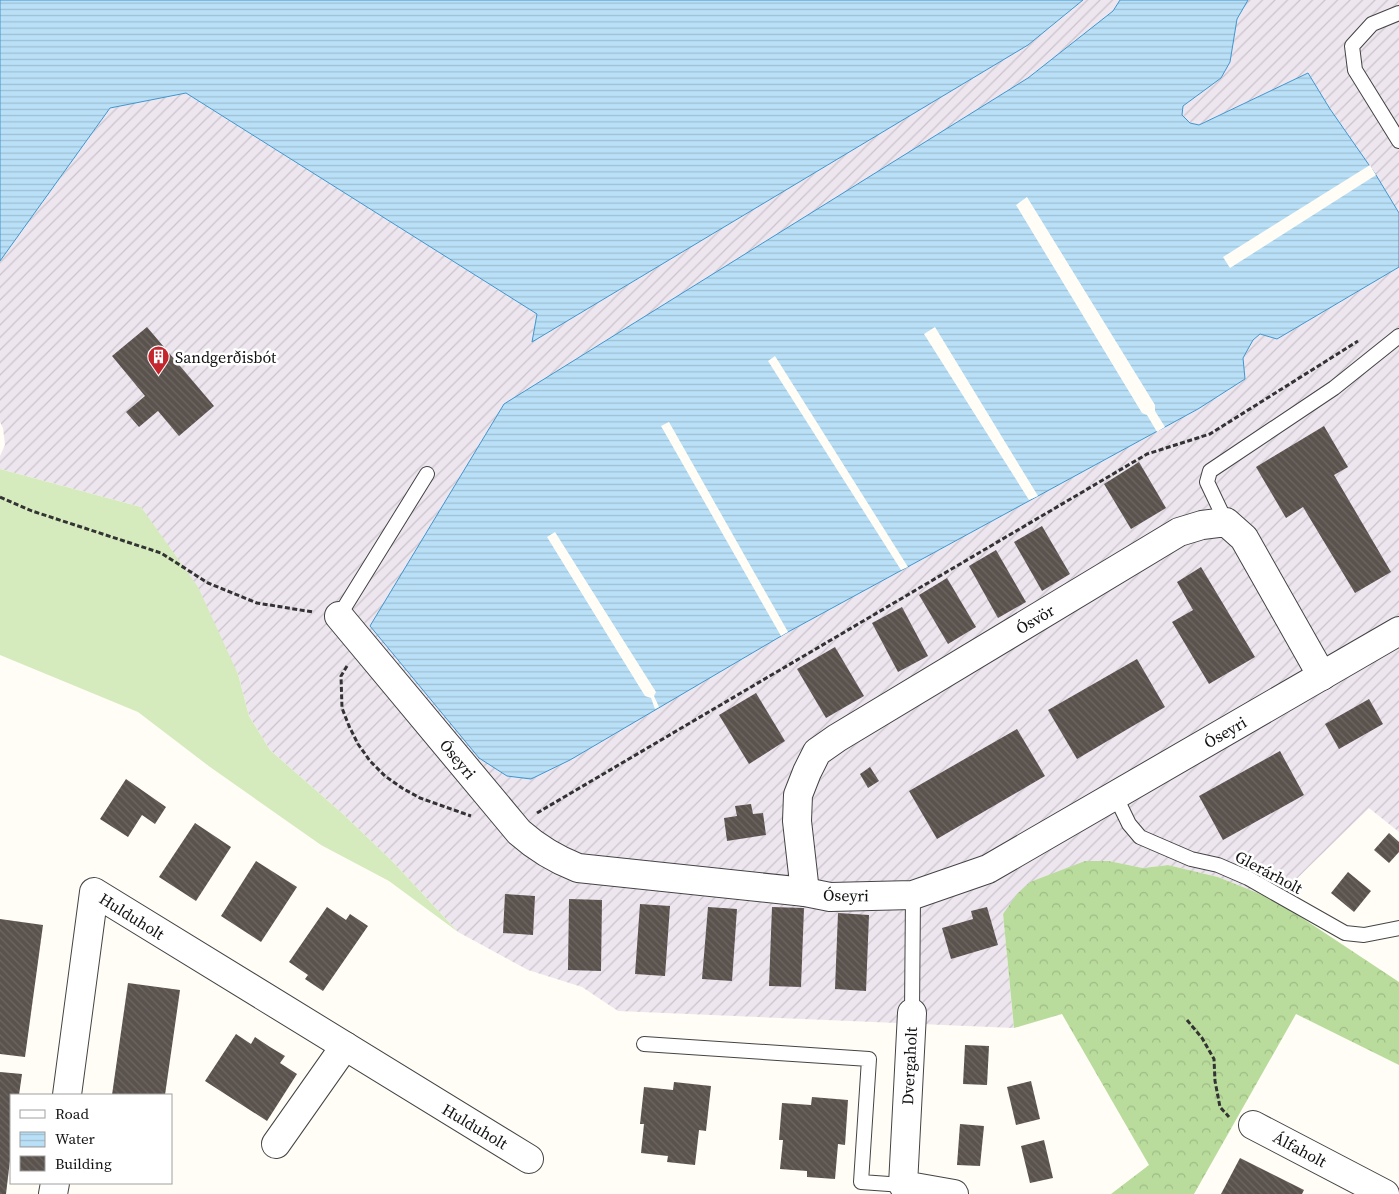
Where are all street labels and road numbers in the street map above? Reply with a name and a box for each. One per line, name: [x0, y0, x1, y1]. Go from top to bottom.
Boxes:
street label: Ósvör: [1012, 599, 1059, 639]
street label: Óseyri: [1200, 711, 1251, 753]
street label: Óseyri: [435, 734, 481, 784]
street label: Glerárholt: [1231, 845, 1307, 899]
street label: Óseyri: [823, 884, 869, 906]
street label: Hulduholt: [95, 887, 169, 945]
street label: Dvergaholt: [896, 1026, 922, 1106]
street label: Hulduholt: [438, 1098, 513, 1155]
street label: Álfaholt: [1269, 1126, 1331, 1173]

